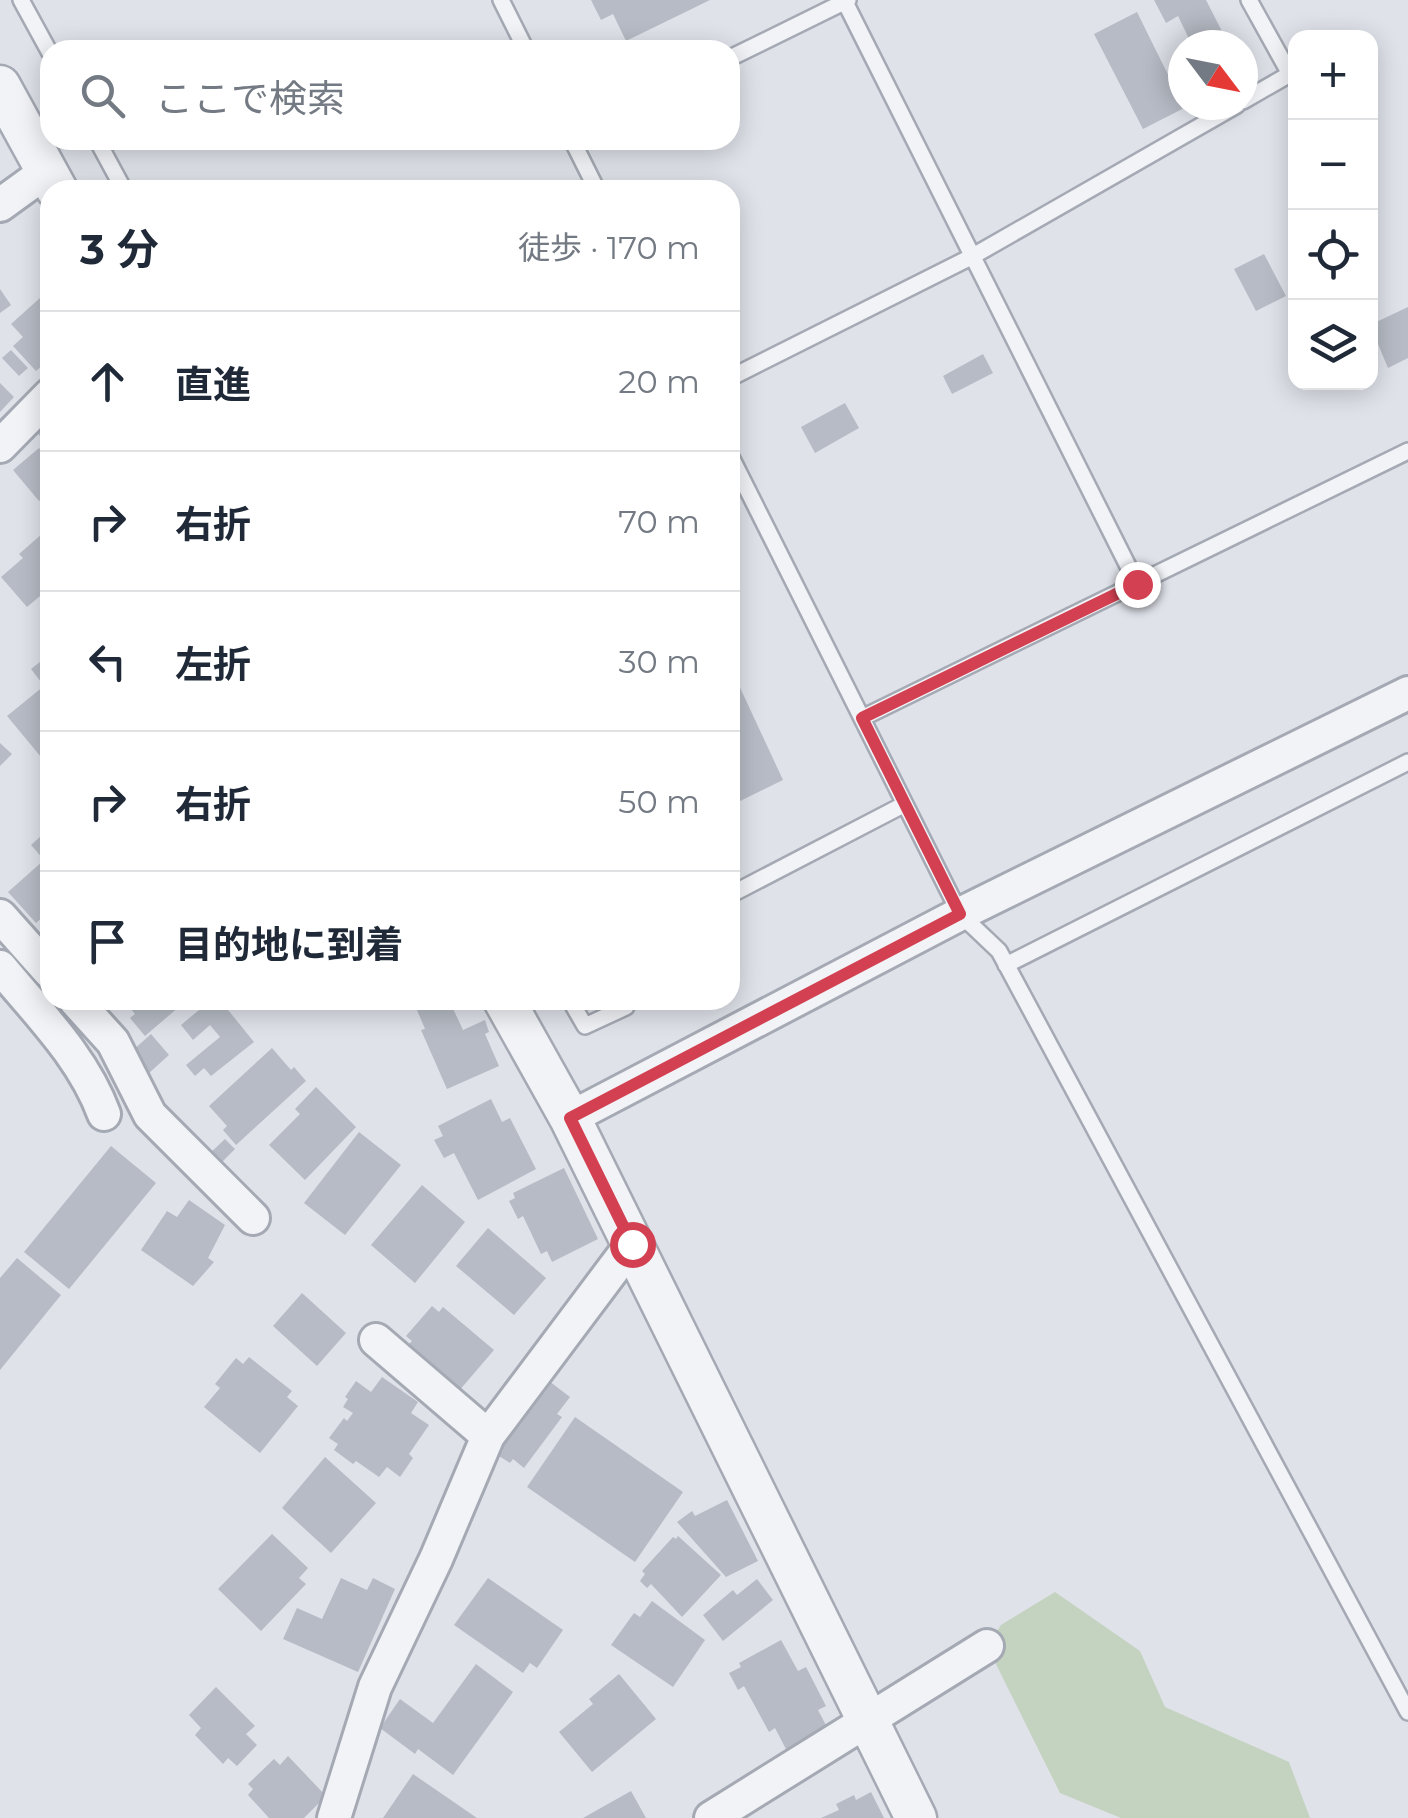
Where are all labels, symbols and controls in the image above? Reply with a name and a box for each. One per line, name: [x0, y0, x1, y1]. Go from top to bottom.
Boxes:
north arrow: [1168, 30, 1258, 120]
map controls: [1288, 30, 1378, 390]
button: +: [1288, 30, 1378, 120]
search box: [40, 40, 740, 150]
icon: search: [75, 68, 130, 123]
text: ここで検索: [155, 75, 345, 122]
button: −: [1288, 120, 1378, 210]
button: locate: [1288, 210, 1378, 300]
text: 3 分: [80, 223, 159, 275]
text: 徒歩 · 170 m: [518, 228, 700, 267]
button: layers: [1288, 300, 1378, 390]
icon: ahead: [80, 354, 135, 409]
text: 直進: [175, 361, 251, 408]
text: 20 m: [618, 362, 700, 401]
icon: right: [80, 494, 135, 549]
text: 右折: [175, 501, 251, 548]
text: 70 m: [618, 502, 700, 541]
route end: [1115, 562, 1161, 608]
icon: left: [80, 634, 135, 689]
text: 左折: [175, 641, 251, 688]
text: 30 m: [618, 642, 700, 681]
icon: right: [80, 774, 135, 829]
text: 右折: [175, 781, 251, 828]
text: 50 m: [618, 782, 700, 821]
icon: arrive: [80, 914, 135, 969]
text: 目的地に到着: [175, 921, 403, 968]
route start: [610, 1222, 656, 1268]

